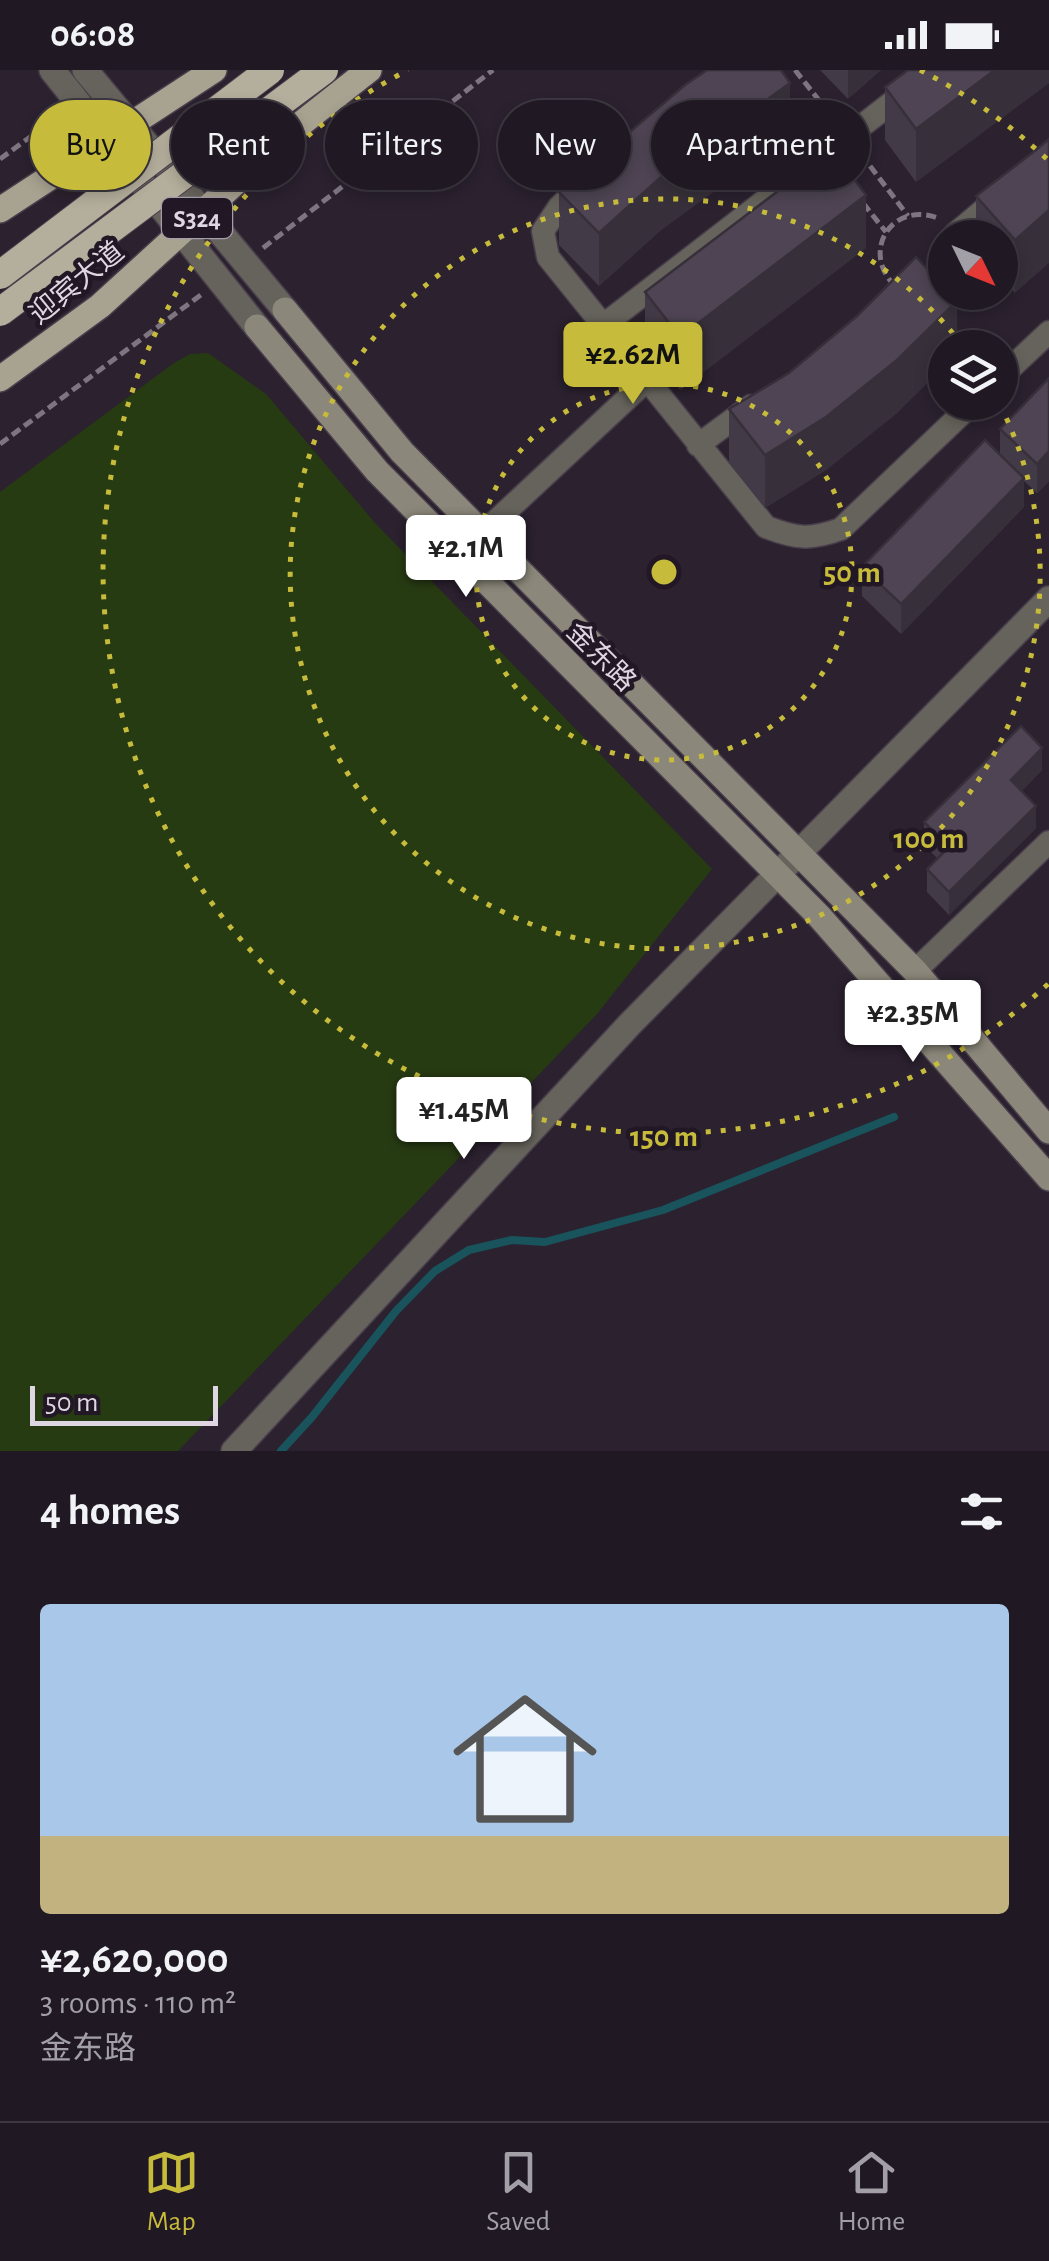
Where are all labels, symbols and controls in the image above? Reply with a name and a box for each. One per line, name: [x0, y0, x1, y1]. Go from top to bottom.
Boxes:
text: 06:08: [50, 16, 135, 54]
chip: Buy: [30, 100, 151, 190]
chip: Rent: [171, 100, 305, 190]
chip: Filters: [325, 100, 478, 190]
chip: New: [498, 100, 631, 190]
chip: Apartment: [651, 100, 870, 190]
road number: S324: [162, 198, 232, 238]
north arrow: [928, 220, 1018, 310]
map controls: [928, 220, 1018, 420]
street label: 迎宾大道: [24, 236, 130, 330]
pin: ¥2.62M: [552, 322, 714, 407]
button: layers: [928, 330, 1018, 420]
text: ¥2.62M: [585, 338, 681, 370]
pin: ¥2.1M: [396, 515, 536, 600]
text: ¥2.1M: [428, 531, 504, 563]
centre of rings: [646, 554, 682, 590]
text: 50 m: [823, 558, 881, 588]
street label: 金东路: [561, 616, 642, 697]
text: 100 m: [894, 824, 964, 854]
pin: ¥2.35M: [832, 980, 994, 1065]
text: ¥2.35M: [867, 996, 959, 1028]
pin: ¥1.45M: [383, 1077, 545, 1162]
text: ¥1.45M: [418, 1093, 510, 1125]
text: 150 m: [630, 1122, 698, 1152]
scale bar: [30, 1381, 218, 1426]
text: 50 m: [45, 1389, 99, 1417]
icon: filters: [954, 1484, 1009, 1539]
text: 4 homes: [40, 1490, 180, 1532]
icon: home: [435, 1669, 615, 1849]
text: ¥2,620,000: [40, 1938, 229, 1980]
text: 3 rooms · 110 m²: [40, 1987, 236, 2019]
text: 金东路: [40, 2033, 136, 2065]
tab: Map: [144, 2145, 199, 2239]
tab: Saved: [486, 2145, 550, 2239]
tab: Home: [838, 2145, 905, 2239]

